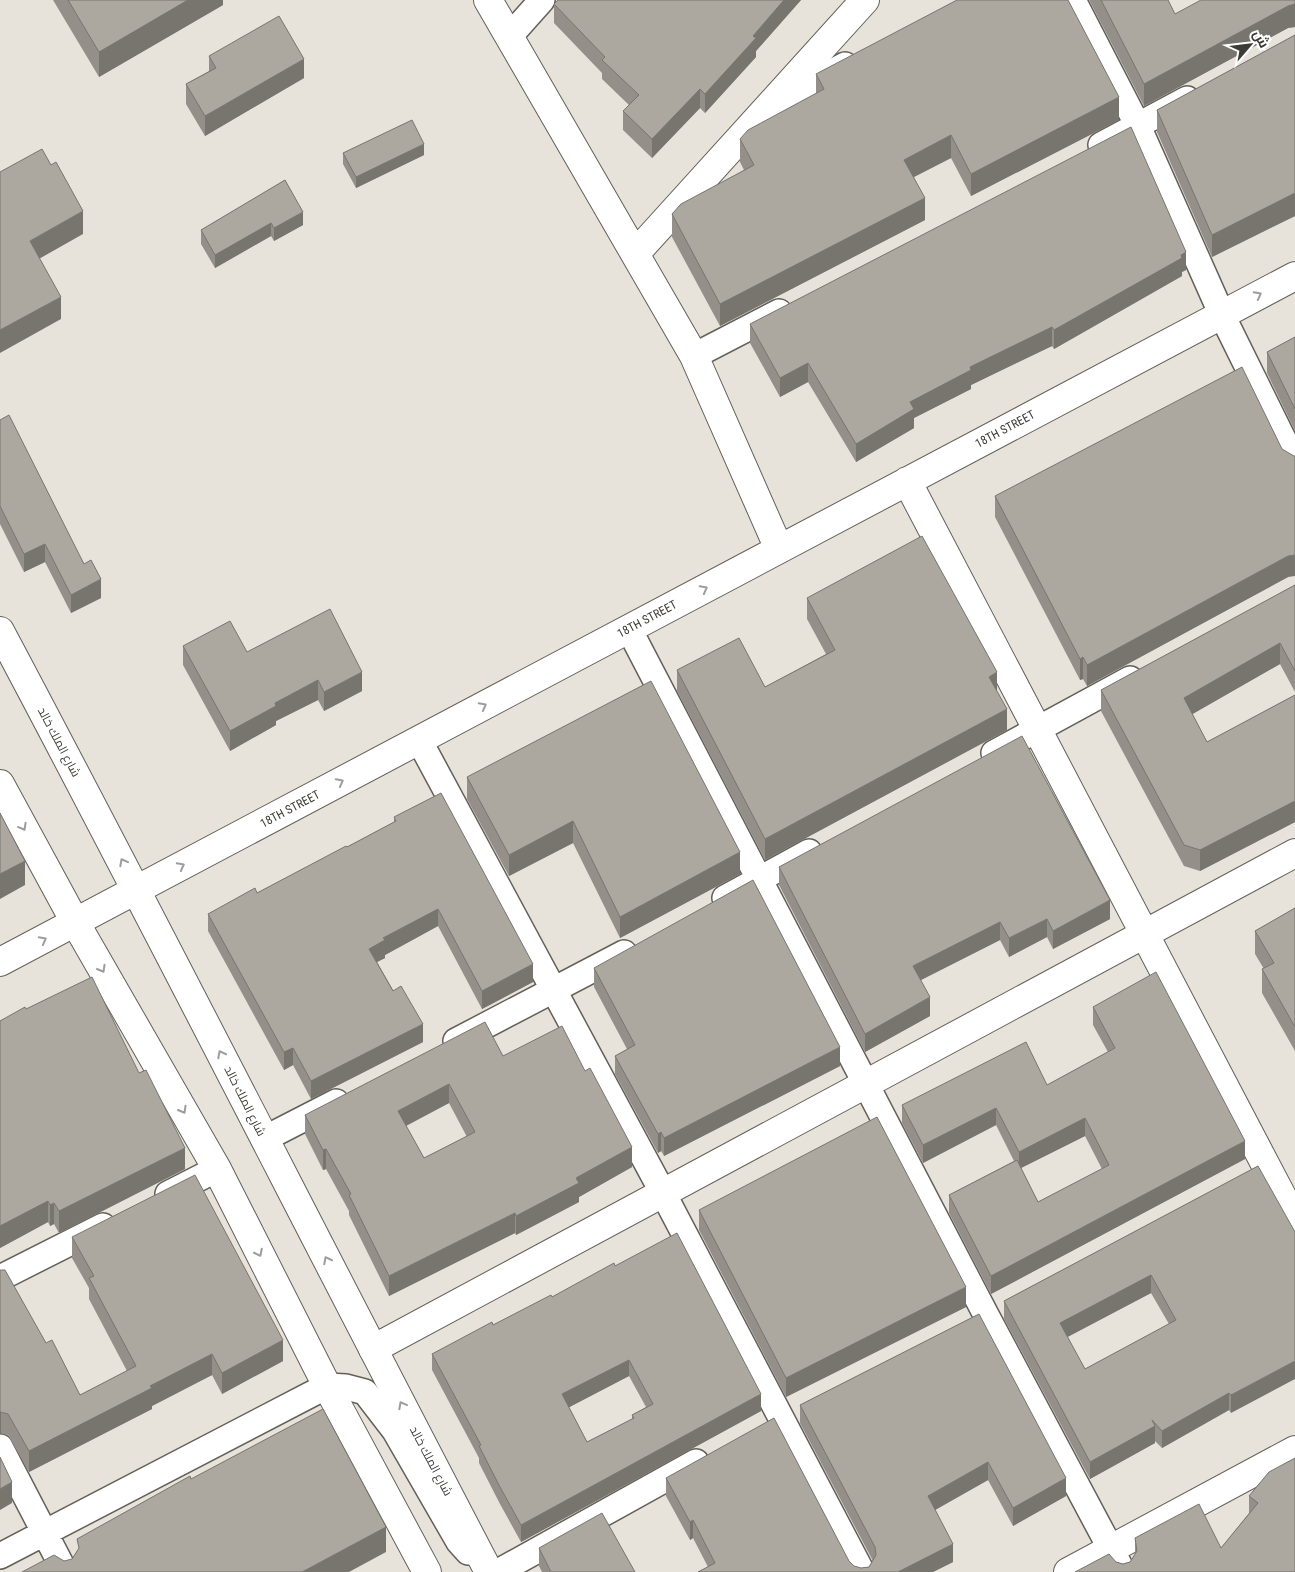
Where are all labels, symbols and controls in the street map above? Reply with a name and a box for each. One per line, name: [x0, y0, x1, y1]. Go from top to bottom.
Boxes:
north arrow: [1225, 20, 1275, 70]
text: ش: [1249, 27, 1273, 51]
one-way arrow: [1253, 291, 1262, 301]
street label: 18TH STREET: [973, 407, 1037, 451]
one-way arrow: [699, 585, 708, 595]
street label: 18TH STREET: [615, 597, 679, 641]
one-way arrow: [478, 702, 487, 712]
street label: شارع الملك خالد: [34, 705, 83, 780]
one-way arrow: [334, 778, 343, 788]
street label: 18TH STREET: [258, 787, 322, 831]
one-way arrow: [17, 821, 27, 830]
one-way arrow: [119, 858, 129, 867]
one-way arrow: [175, 862, 184, 872]
one-way arrow: [38, 936, 47, 946]
one-way arrow: [96, 963, 106, 972]
one-way arrow: [217, 1050, 227, 1059]
street label: شارع الملك خالد: [220, 1064, 269, 1139]
one-way arrow: [177, 1104, 187, 1113]
one-way arrow: [253, 1248, 264, 1257]
one-way arrow: [323, 1257, 333, 1266]
one-way arrow: [398, 1401, 408, 1410]
street label: شارع الملك خالد: [406, 1424, 455, 1499]

